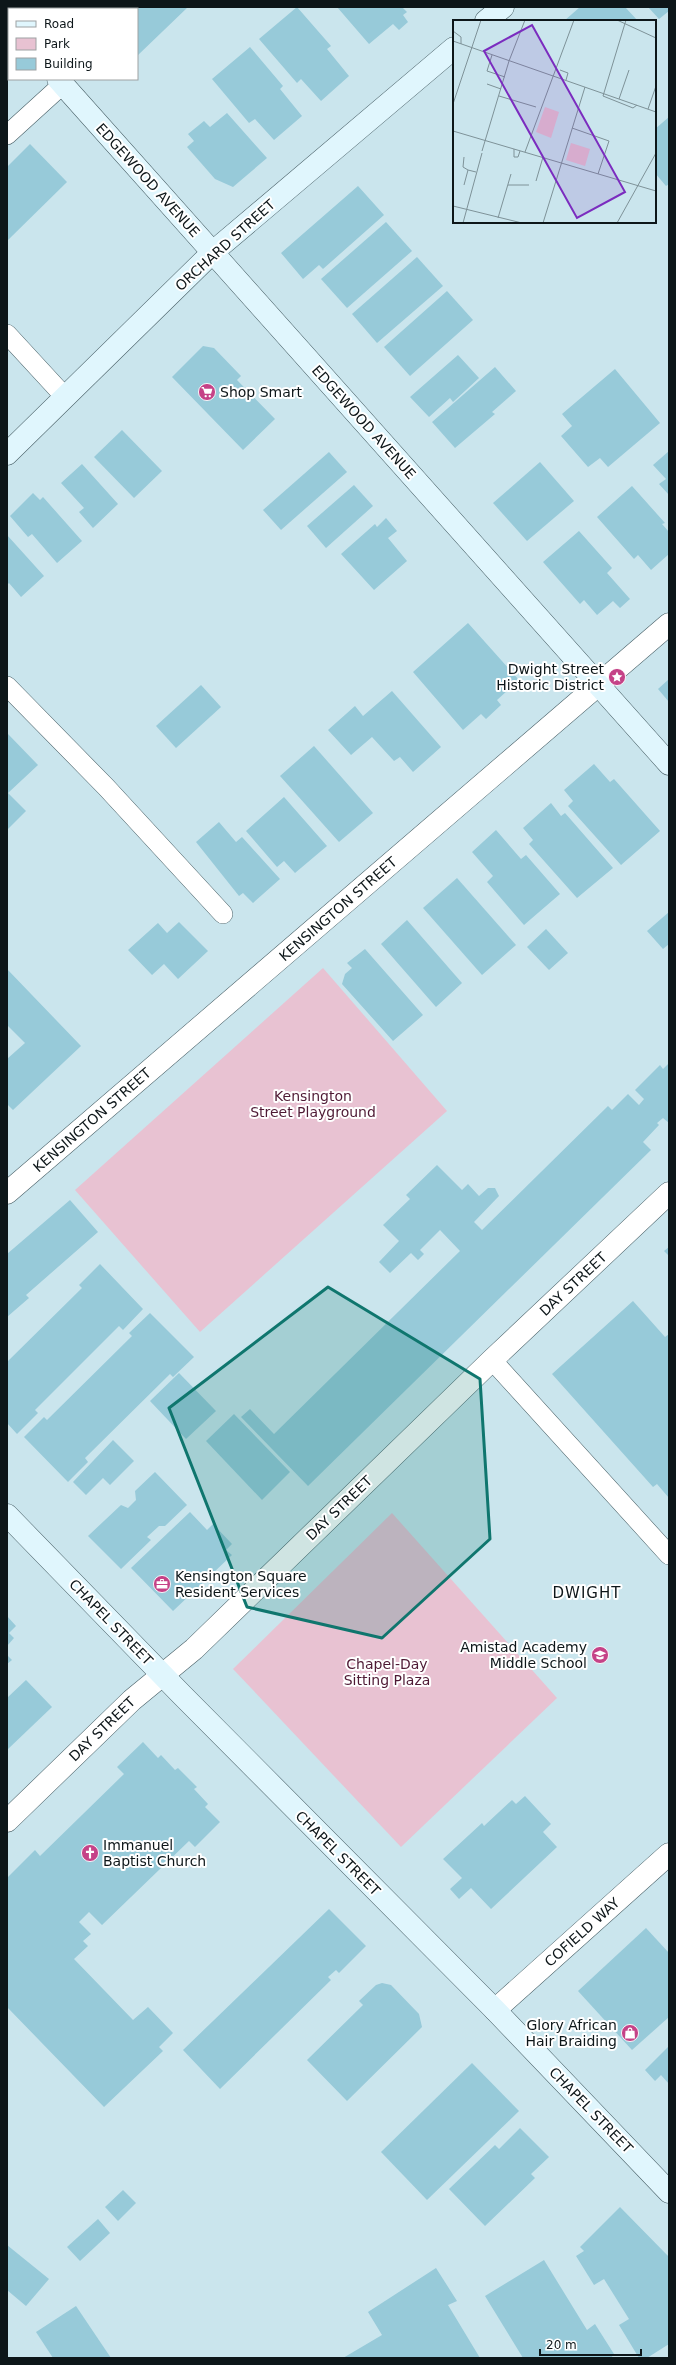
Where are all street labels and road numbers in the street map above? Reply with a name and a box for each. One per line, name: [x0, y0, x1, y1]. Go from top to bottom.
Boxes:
street label: EDGEWOOD AVENUE: [93, 120, 203, 240]
street label: ORCHARD STREET: [172, 196, 278, 294]
street label: EDGEWOOD AVENUE: [309, 362, 419, 482]
street label: KENSINGTON STREET: [276, 853, 400, 964]
street label: KENSINGTON STREET: [30, 1064, 154, 1175]
street label: DAY STREET: [536, 1249, 610, 1319]
street label: DAY STREET: [303, 1472, 376, 1543]
street label: CHAPEL STREET: [66, 1576, 156, 1668]
street label: DAY STREET: [66, 1693, 139, 1764]
street label: CHAPEL STREET: [292, 1807, 384, 1899]
street label: COFIELD WAY: [541, 1894, 623, 1970]
street label: CHAPEL STREET: [546, 2064, 636, 2156]

